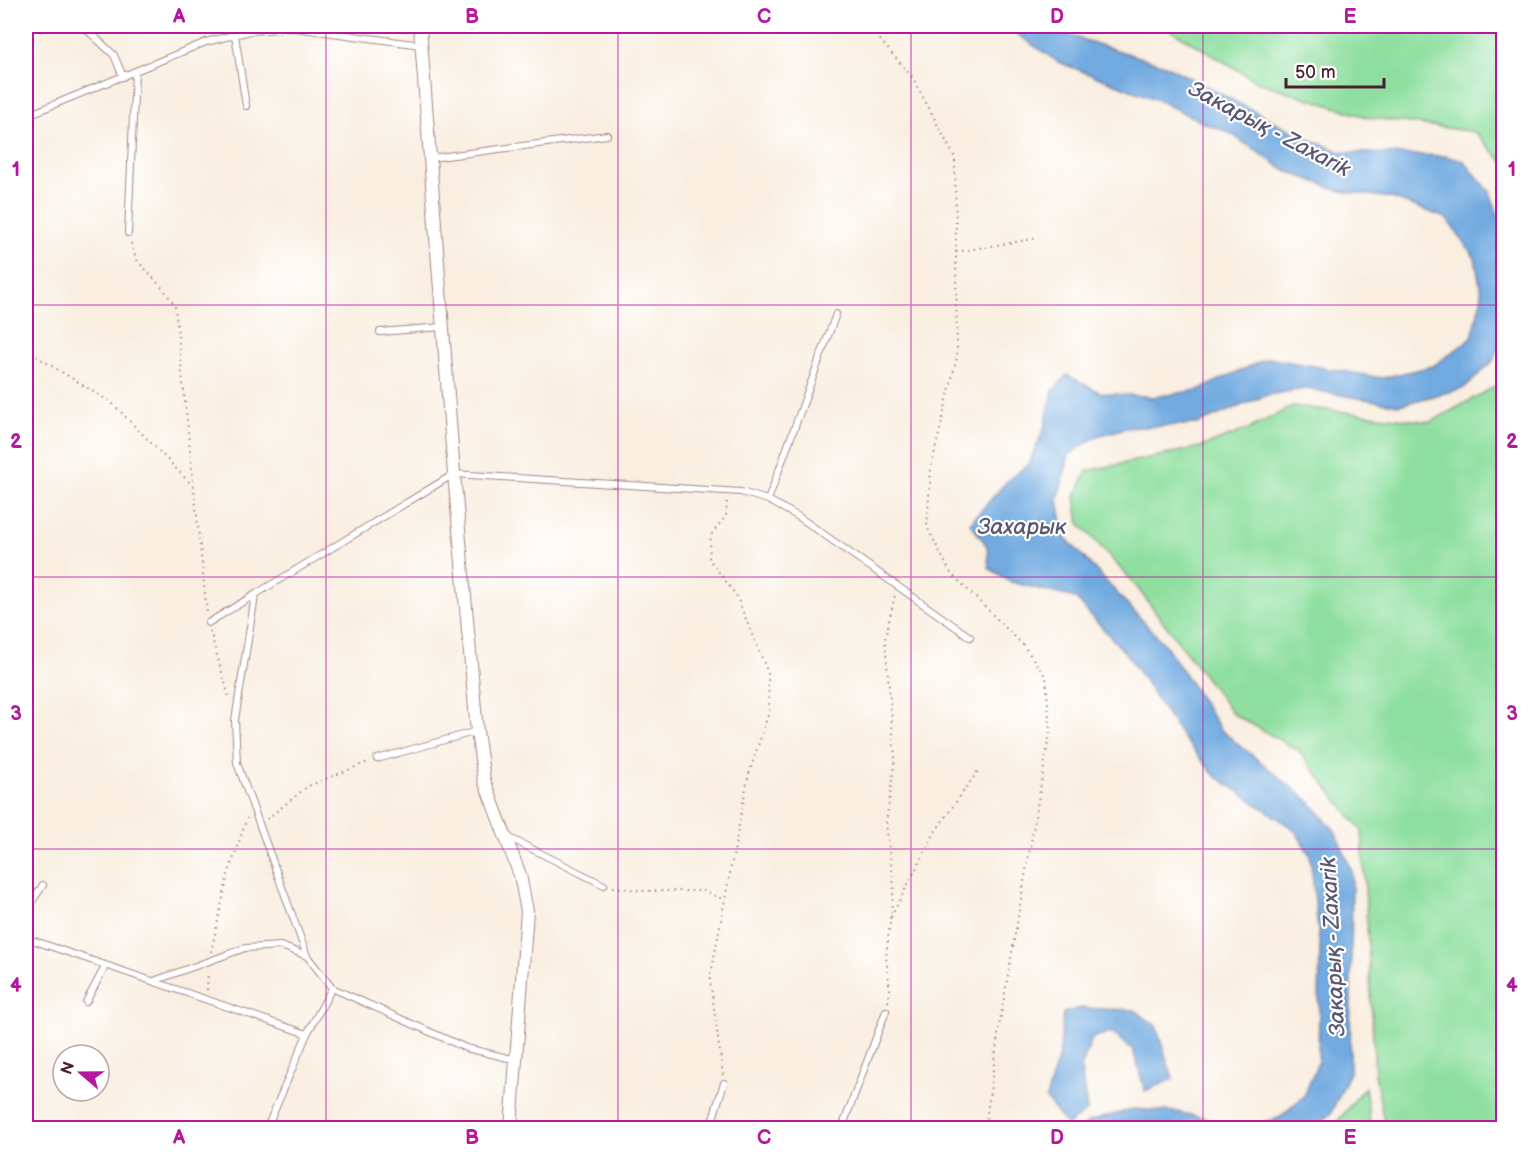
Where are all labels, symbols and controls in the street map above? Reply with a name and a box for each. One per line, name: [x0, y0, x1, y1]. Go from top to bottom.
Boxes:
text: A: [172, 5, 186, 29]
text: B: [465, 5, 479, 29]
text: C: [757, 5, 771, 29]
text: D: [1050, 5, 1064, 29]
text: E: [1344, 5, 1357, 29]
scale bar: [1286, 51, 1384, 89]
text: 50 m: [1295, 62, 1336, 83]
water label: Закарық - Zaxarik: [1184, 75, 1356, 184]
text: 1: [12, 158, 20, 182]
text: 1: [1508, 158, 1516, 182]
text: 2: [10, 430, 22, 454]
text: 2: [1506, 430, 1518, 454]
water label: Захарык: [978, 514, 1067, 541]
text: 3: [10, 702, 22, 726]
text: 3: [1506, 702, 1518, 726]
water label: Закарық - Zaxarik: [1315, 856, 1352, 1037]
text: 4: [10, 974, 22, 998]
text: 4: [1506, 974, 1518, 998]
north arrow: [51, 1043, 111, 1103]
text: N: [57, 1059, 79, 1077]
text: A: [172, 1126, 186, 1150]
text: B: [465, 1126, 479, 1150]
text: C: [757, 1126, 771, 1150]
text: D: [1050, 1126, 1064, 1150]
text: E: [1344, 1126, 1357, 1150]

